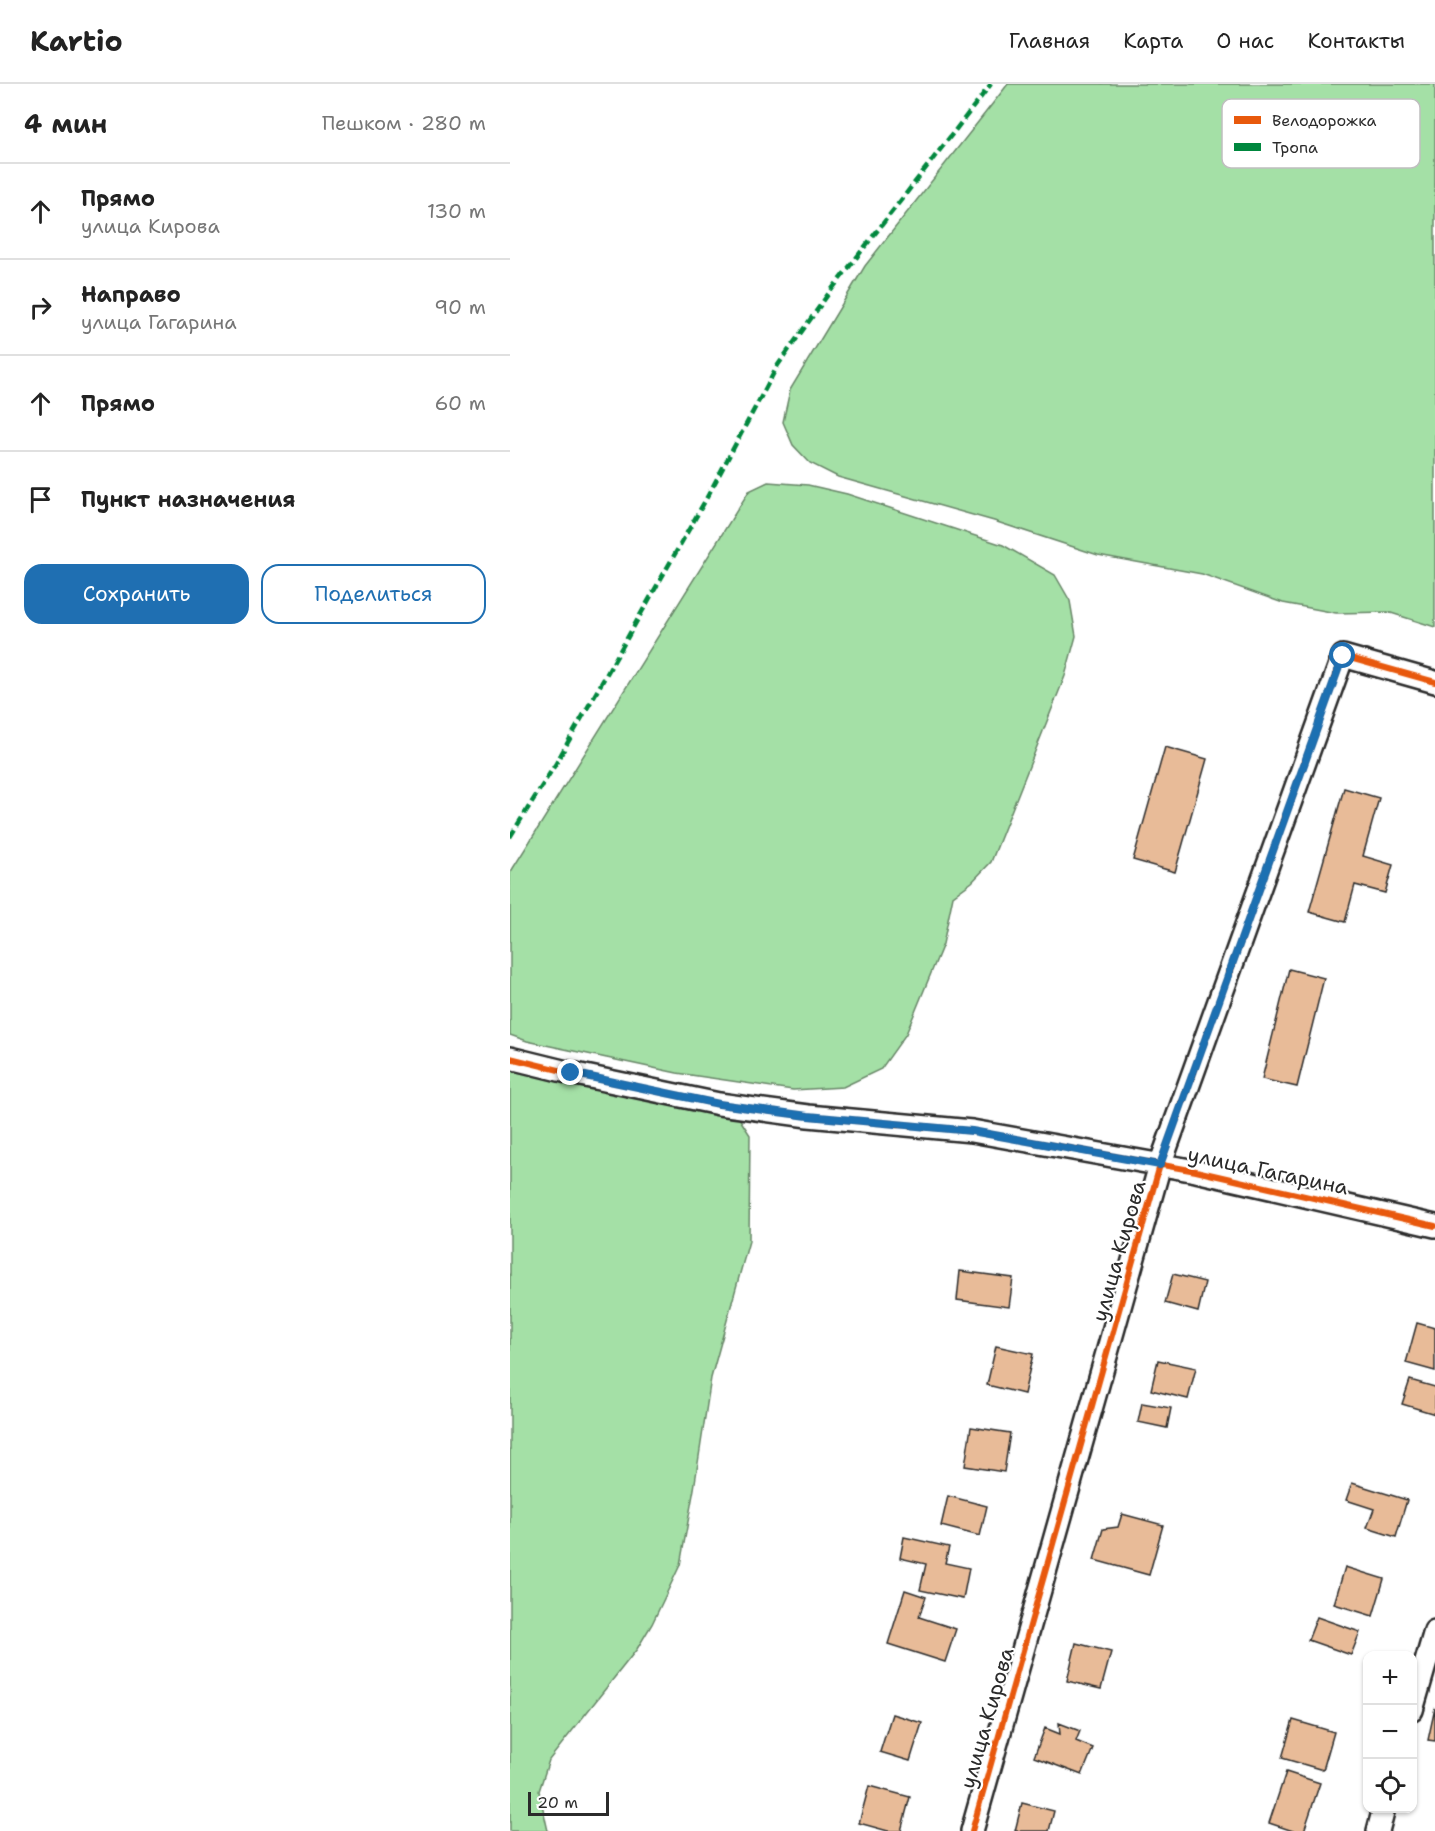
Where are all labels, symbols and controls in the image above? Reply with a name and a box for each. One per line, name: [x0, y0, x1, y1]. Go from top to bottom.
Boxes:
text: Kartio: [30, 22, 123, 60]
text: Главная: [1009, 27, 1090, 55]
text: Карта: [1123, 27, 1183, 55]
text: О нас: [1216, 27, 1274, 55]
text: Контакты: [1307, 27, 1405, 55]
legend: [1222, 99, 1420, 168]
text: 4 мин: [24, 106, 107, 141]
text: Пешком · 280 m: [322, 110, 486, 136]
text: Велодорожка: [1272, 110, 1377, 131]
text: Тропа: [1272, 137, 1318, 158]
text: Прямо: [81, 184, 155, 213]
icon: ahead: [24, 195, 57, 228]
text: 130 m: [427, 198, 486, 224]
text: улица Кирова: [81, 213, 220, 239]
text: Направо: [81, 280, 181, 309]
icon: right: [24, 291, 57, 324]
text: 90 m: [434, 294, 486, 320]
text: улица Гагарина: [81, 309, 237, 335]
icon: ahead: [24, 387, 57, 420]
text: Прямо: [81, 389, 155, 418]
text: 60 m: [434, 390, 486, 416]
icon: arrive: [24, 483, 57, 516]
text: Пункт назначения: [81, 485, 295, 514]
button: Сохранить: [24, 564, 249, 624]
button: Поделиться: [261, 564, 486, 624]
route start: [1329, 642, 1355, 668]
route end: [557, 1059, 583, 1085]
street label: улица Гагарина: [1185, 1140, 1351, 1202]
street label: улица Кирова: [1085, 1177, 1153, 1325]
street label: улица Кирова: [953, 1644, 1021, 1792]
map controls: [1363, 1651, 1417, 1813]
button: +: [1363, 1651, 1417, 1705]
button: −: [1363, 1705, 1417, 1759]
button: locate: [1363, 1759, 1417, 1813]
scale bar: [528, 1789, 609, 1816]
text: 20 m: [537, 1792, 578, 1813]

